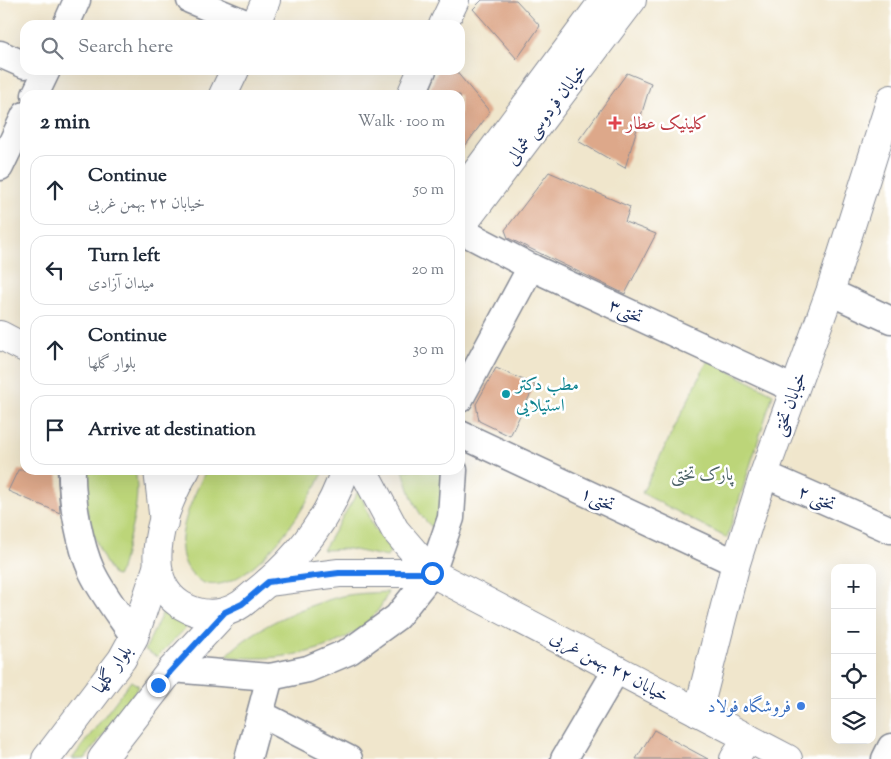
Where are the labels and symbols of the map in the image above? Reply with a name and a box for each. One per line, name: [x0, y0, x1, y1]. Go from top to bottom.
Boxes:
street label: خیابان فردوسی شمالی: [501, 59, 595, 172]
place label: کلینیک عطار: [624, 112, 707, 138]
marker: کلینیک عطار: [608, 116, 622, 130]
street label: تختی۳: [604, 294, 647, 332]
street label: خیابان تختی: [767, 369, 814, 440]
place label: مطب دکتر استیلایی: [514, 373, 579, 420]
marker: مطب دکتر استیلایی: [500, 388, 512, 400]
park label: پارک تختی: [671, 463, 735, 489]
street label: تختی ۲: [793, 480, 839, 520]
street label: تختی۱: [576, 482, 619, 520]
route start: [421, 562, 444, 585]
street label: خیابان ۲۲ بهمن غربی: [545, 625, 673, 710]
street label: بلوار گلها: [88, 641, 140, 700]
route end: [147, 674, 170, 697]
place label: فروشگاه فولاد: [708, 694, 791, 721]
marker: فروشگاه فولاد: [795, 700, 807, 712]

